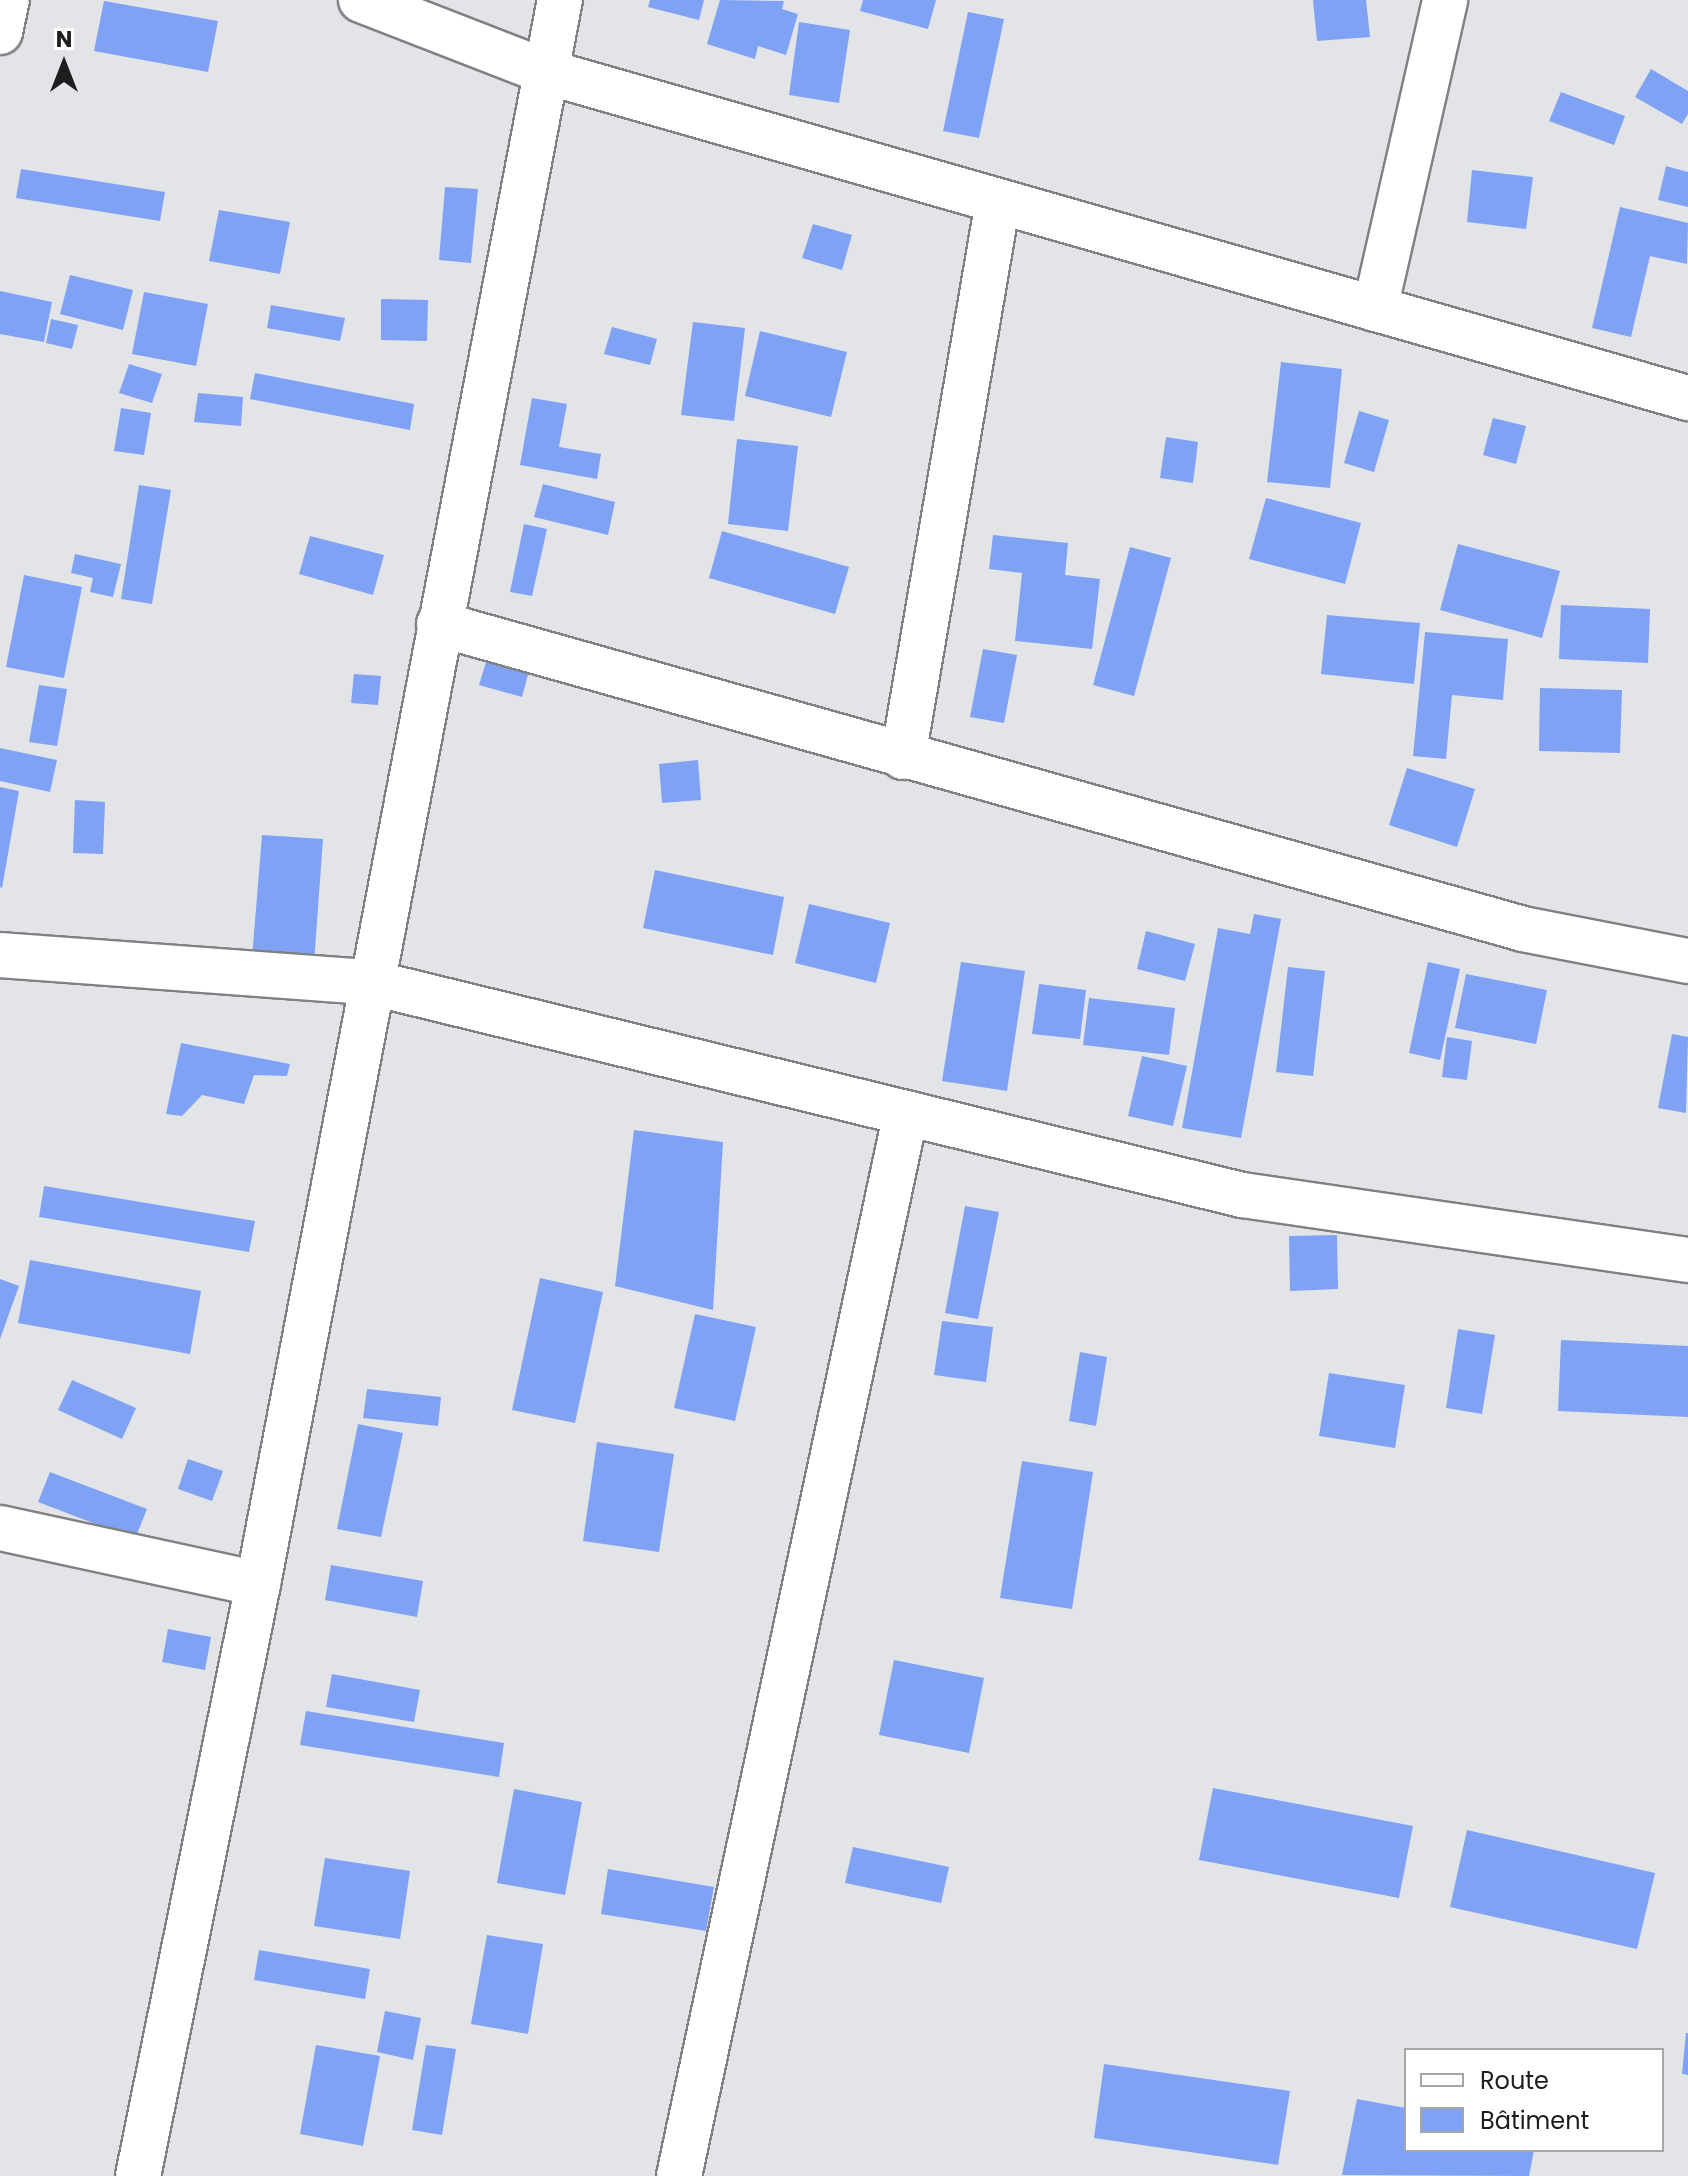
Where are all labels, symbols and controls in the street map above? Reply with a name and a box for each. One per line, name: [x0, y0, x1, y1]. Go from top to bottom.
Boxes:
north arrow: [24, 24, 104, 104]
text: N: [56, 24, 72, 55]
legend: [1404, 2048, 1664, 2152]
text: Route: [1480, 2064, 1549, 2097]
text: Bâtiment: [1480, 2104, 1589, 2137]

